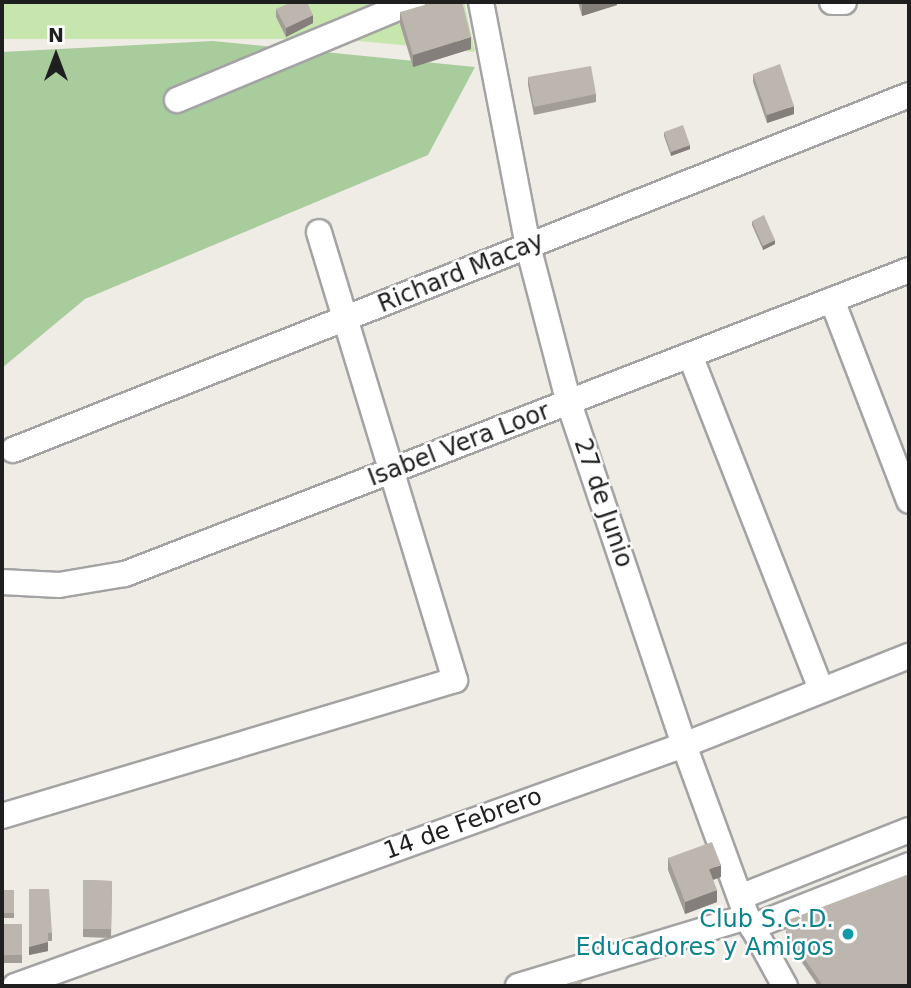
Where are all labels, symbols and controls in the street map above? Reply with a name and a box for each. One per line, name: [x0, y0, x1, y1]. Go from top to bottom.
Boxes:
north arrow: [21, 21, 91, 91]
text: N: [48, 24, 64, 46]
street label: Richard Macay: [374, 227, 548, 319]
street label: Isabel Vera Loor: [364, 397, 554, 493]
street label: 27 de Junio: [567, 435, 639, 571]
street label: 14 de Febrero: [380, 782, 546, 866]
place label: Club S.C.D. Educadores y Amigos: [576, 906, 834, 962]
marker: Club S.C.D. Educadores y Amigos: [840, 926, 856, 942]

